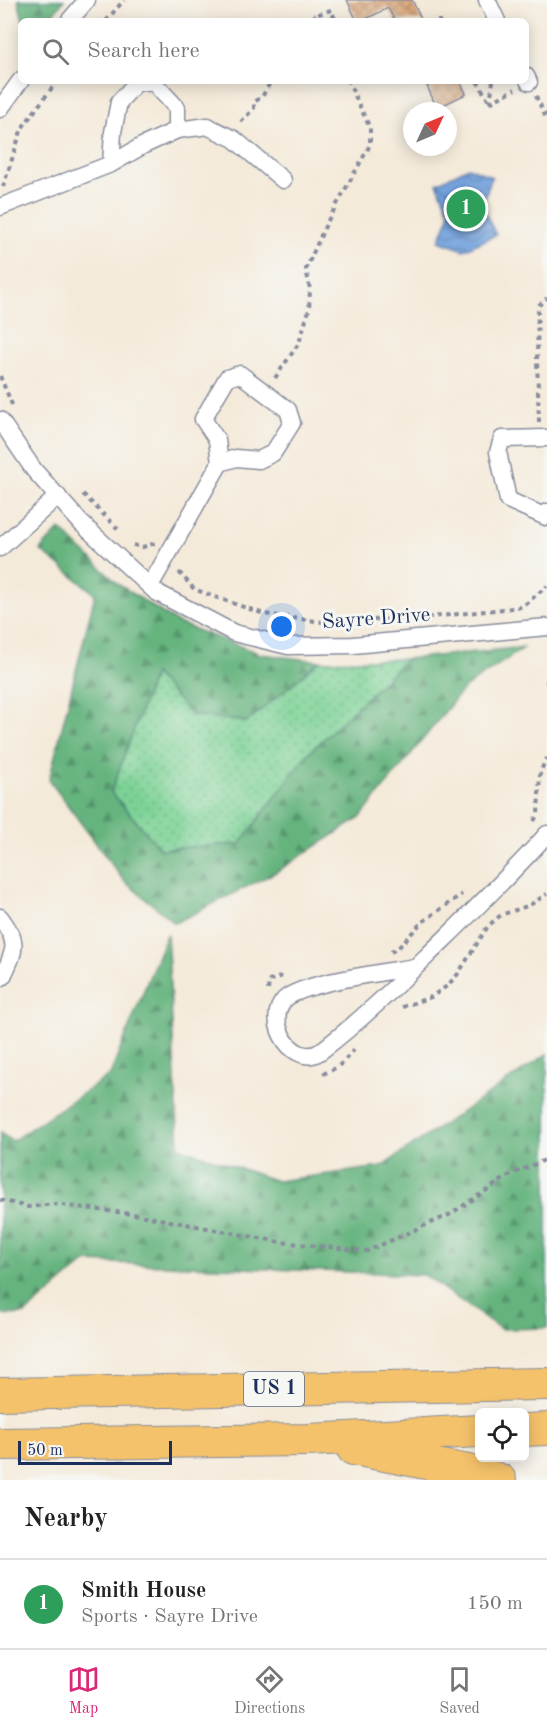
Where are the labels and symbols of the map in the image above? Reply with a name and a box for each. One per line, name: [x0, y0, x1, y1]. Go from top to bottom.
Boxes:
north arrow: [403, 102, 457, 156]
pin: 1: [446, 186, 486, 232]
street label: Sayre Drive: [321, 605, 431, 633]
your location: [267, 612, 296, 641]
road number: US 1: [244, 1372, 304, 1406]
scale bar: [18, 1438, 172, 1466]

